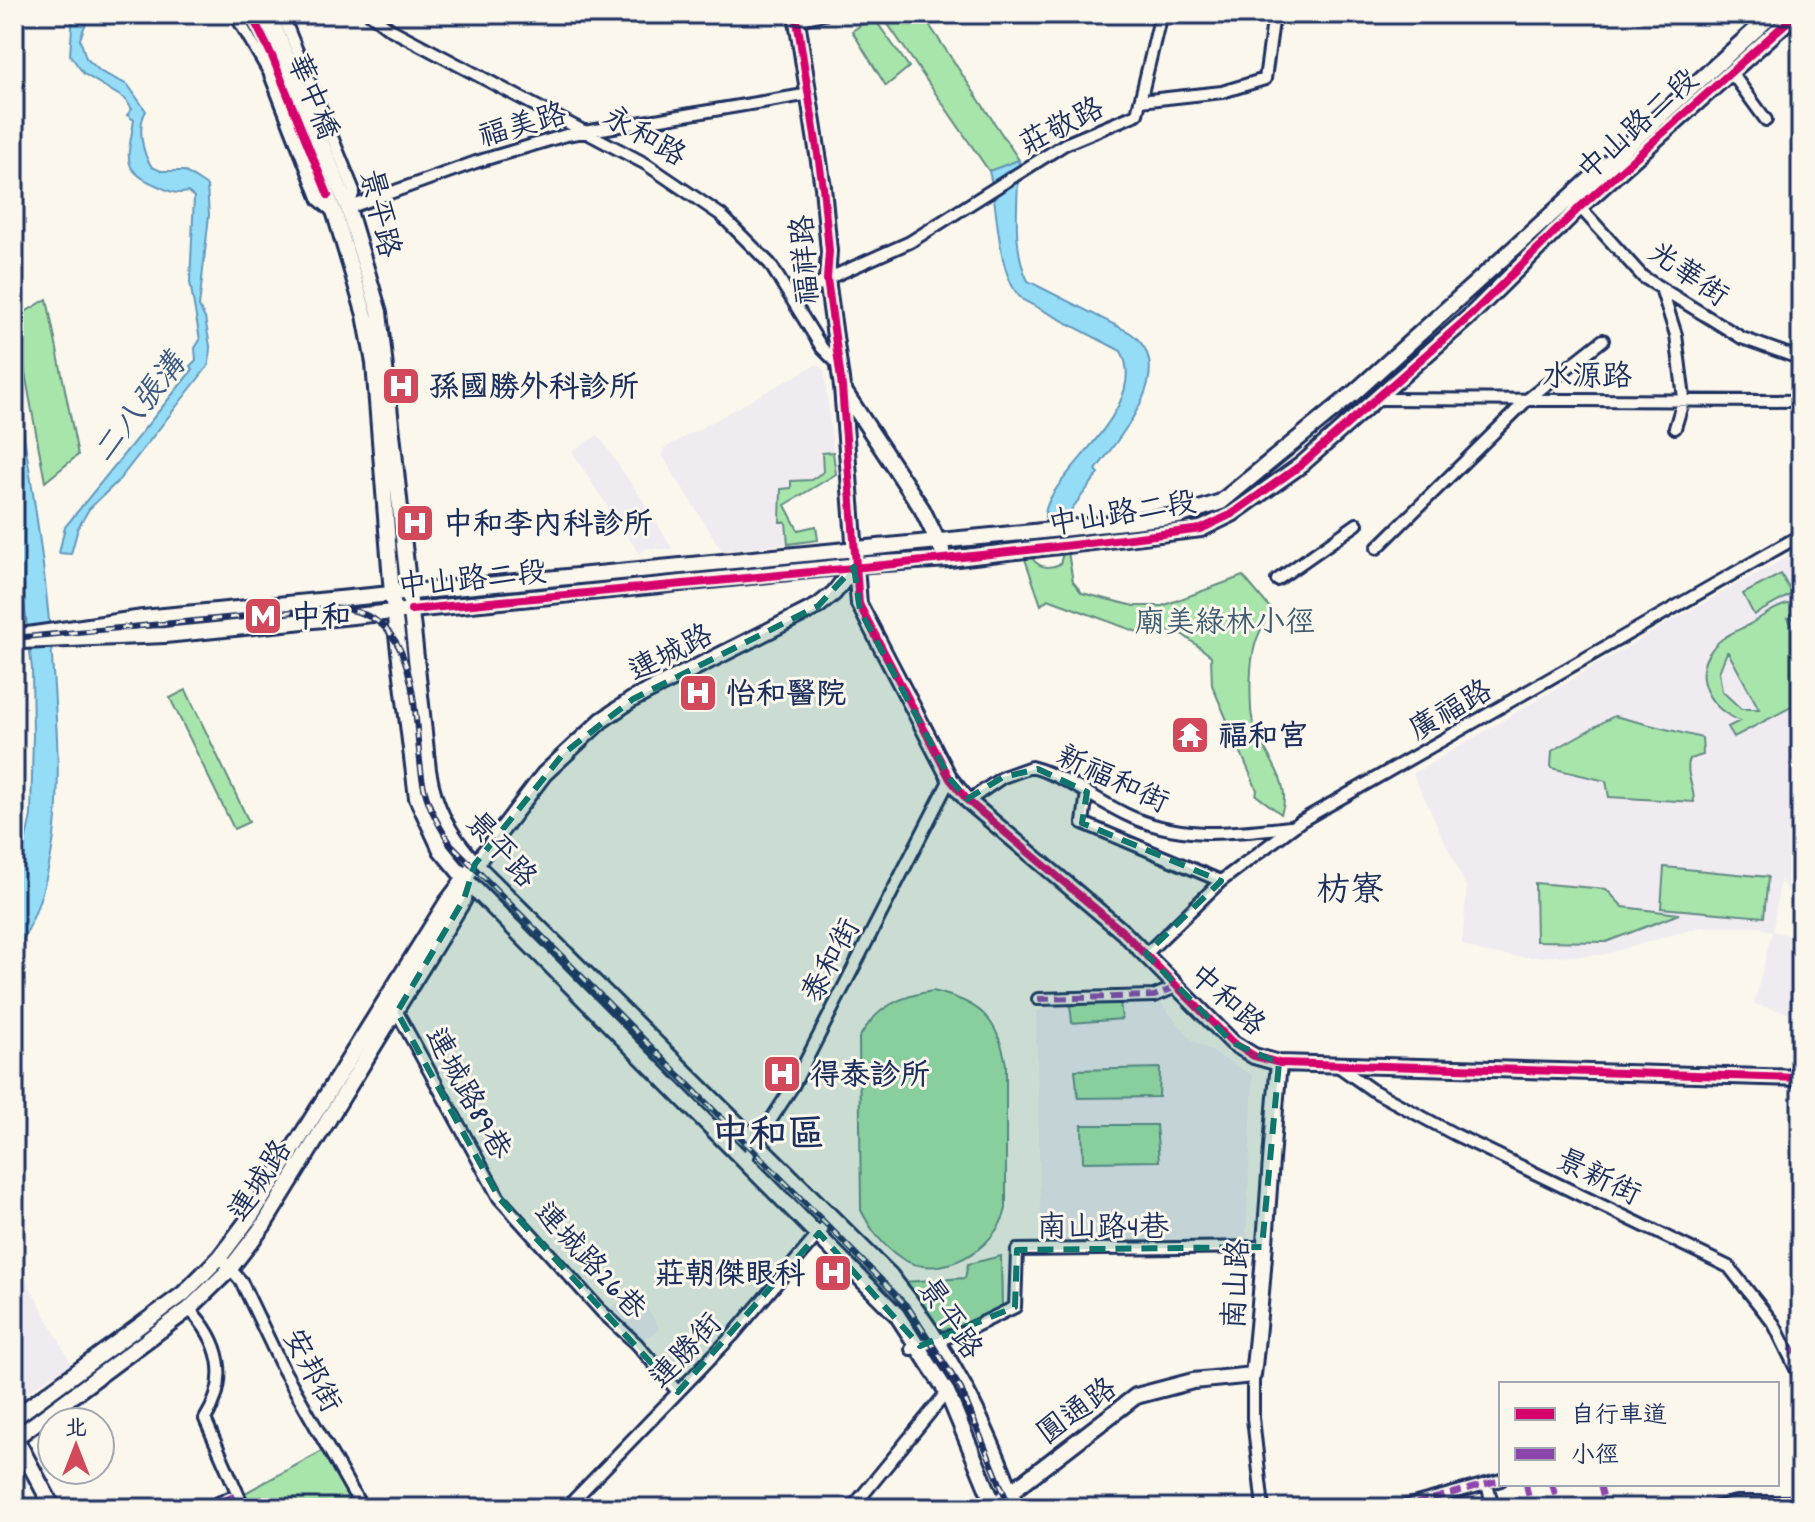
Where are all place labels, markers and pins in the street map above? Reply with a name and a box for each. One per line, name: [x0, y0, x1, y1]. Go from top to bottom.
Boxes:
hospital icon: 孫國勝外科診所: [380, 365, 422, 407]
place label: 孫國勝外科診所: [429, 369, 639, 412]
hospital icon: 中和李內科診所: [394, 502, 436, 544]
place label: 中和李內科診所: [443, 506, 653, 549]
metro station icon: 中和: [242, 595, 284, 637]
place label: 中和: [291, 599, 351, 642]
hospital icon: 怡和醫院: [677, 672, 719, 714]
place label: 怡和醫院: [726, 676, 846, 719]
temple icon: 福和宮: [1169, 714, 1211, 756]
place label: 福和宮: [1218, 718, 1308, 761]
hospital icon: 得泰診所: [761, 1053, 803, 1095]
place label: 得泰診所: [810, 1057, 930, 1100]
hospital icon: 莊朝傑眼科: [812, 1252, 854, 1294]
place label: 莊朝傑眼科: [655, 1256, 806, 1299]

